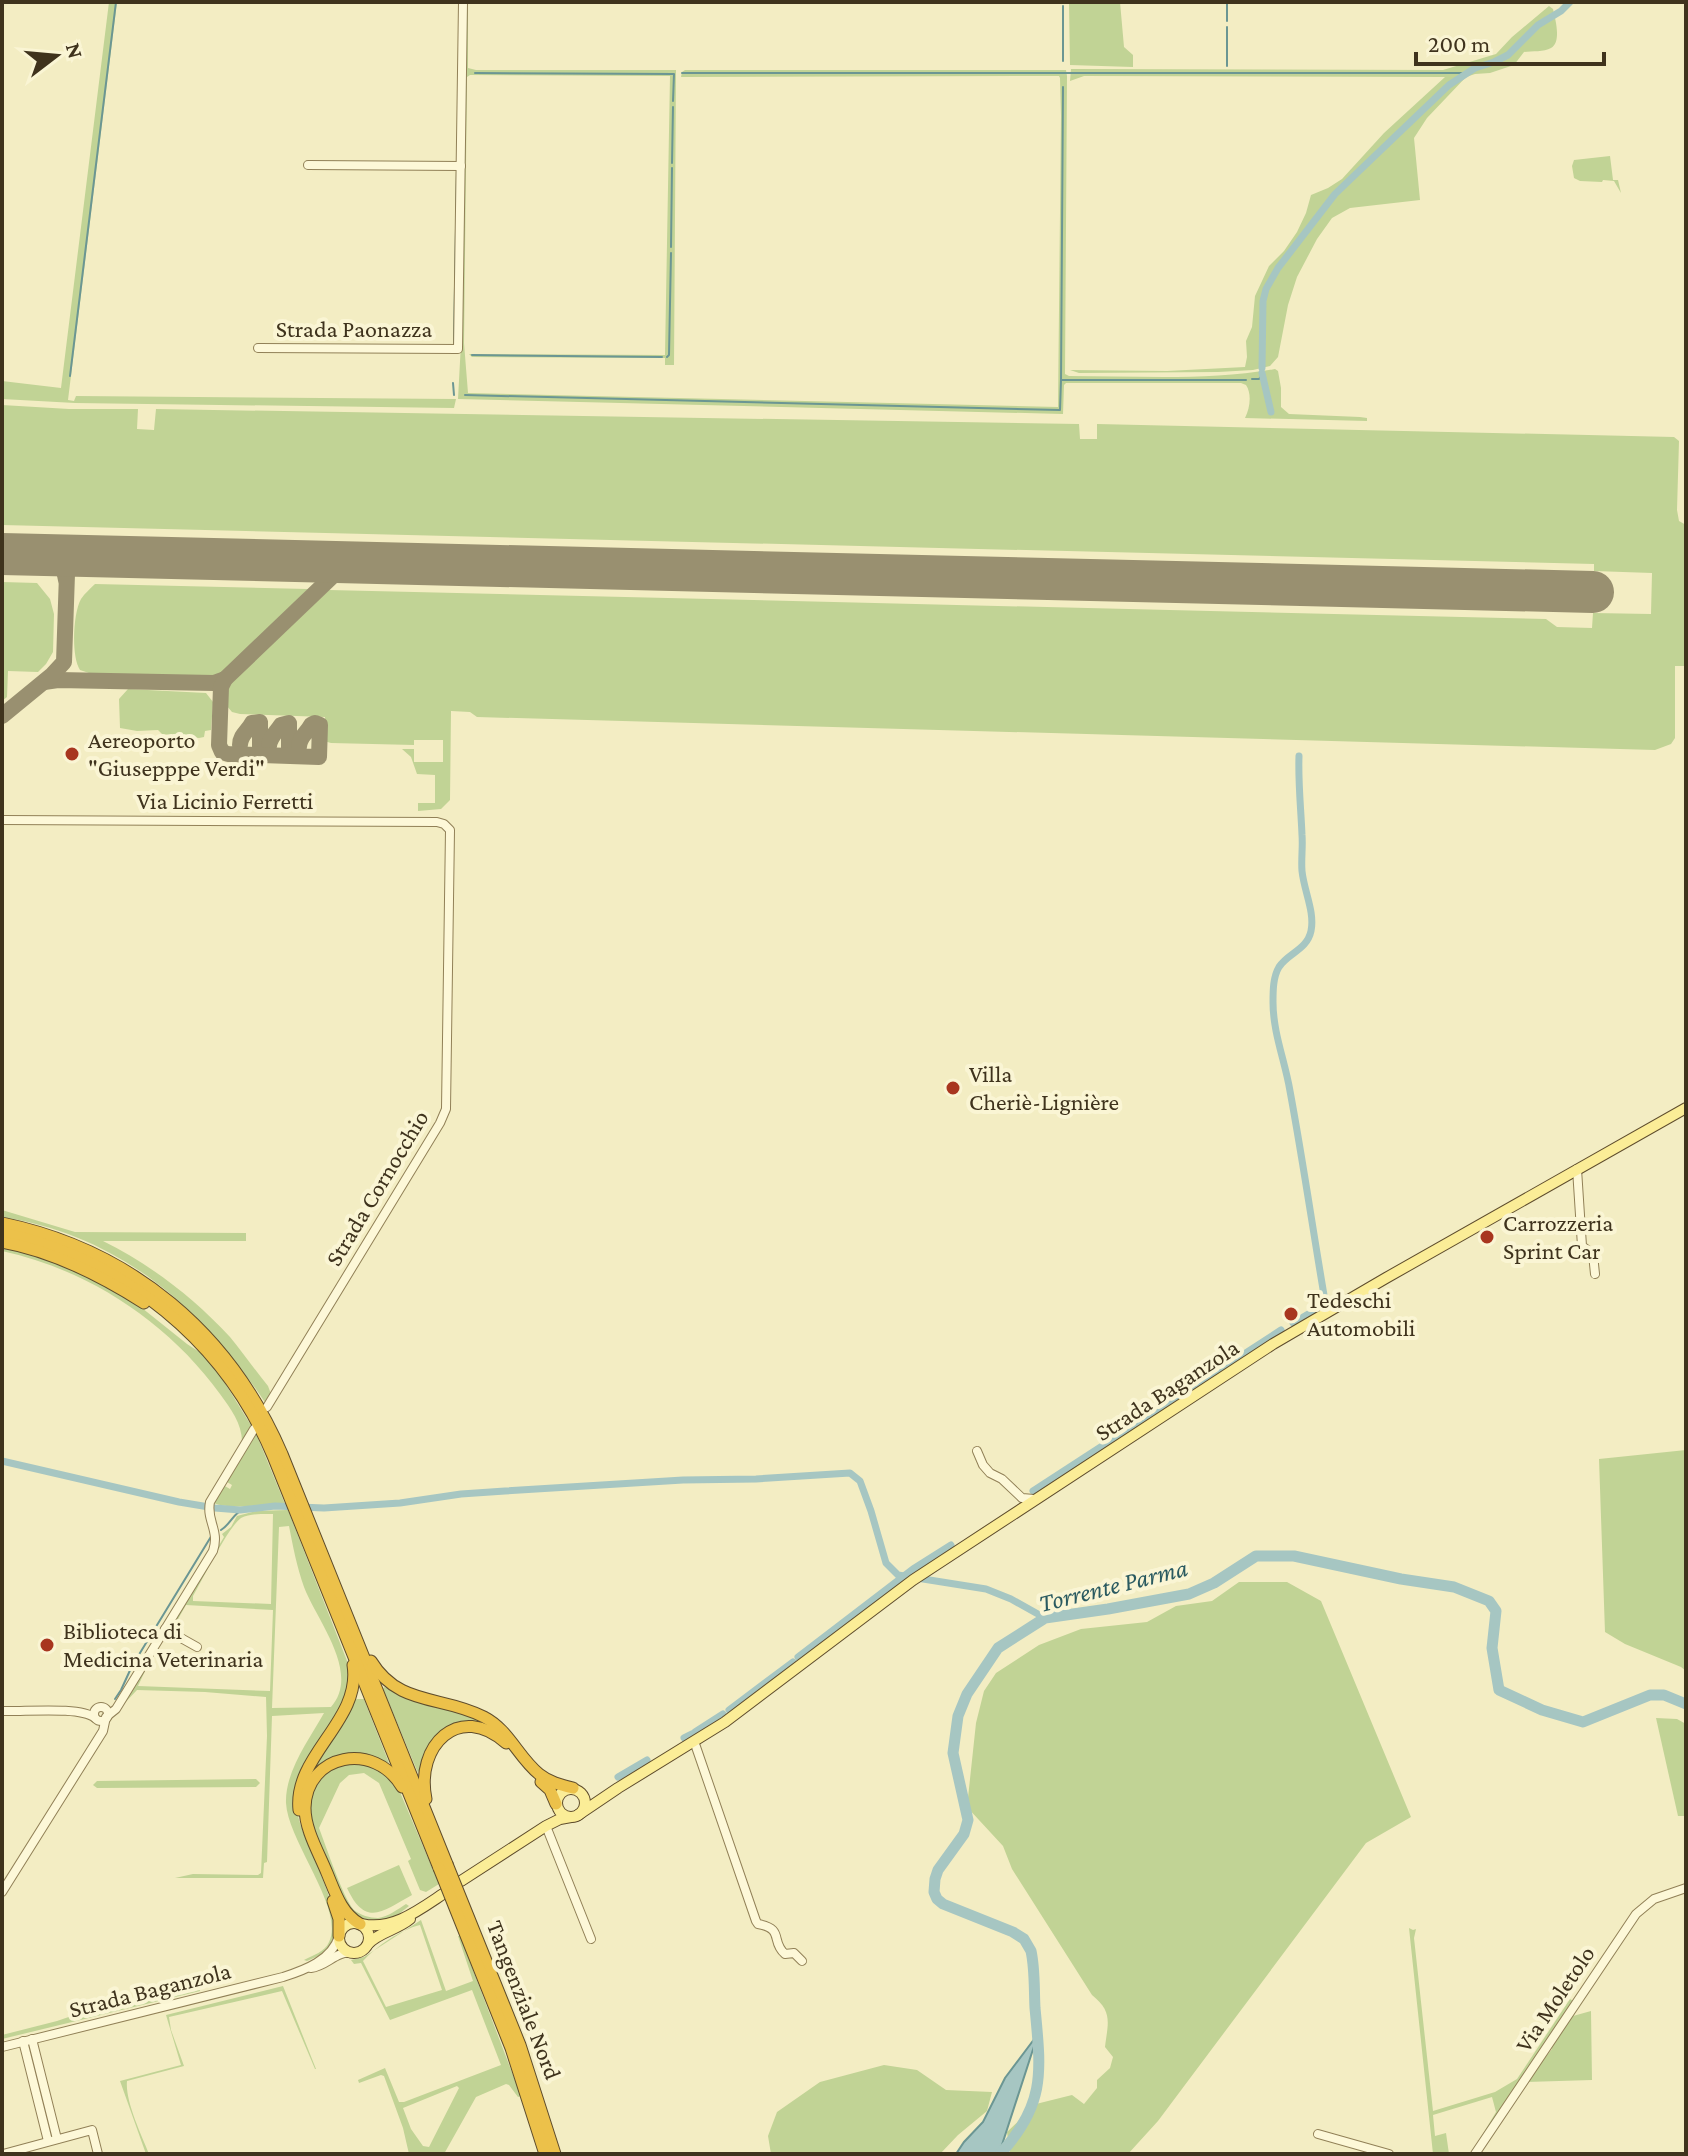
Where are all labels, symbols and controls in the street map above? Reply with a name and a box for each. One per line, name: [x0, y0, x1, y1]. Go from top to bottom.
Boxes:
north arrow: [16, 16, 96, 96]
scale bar: [1416, 16, 1604, 66]
text: 200 m: [1428, 30, 1490, 57]
text: N: [61, 40, 89, 61]
street label: Strada Paonazza: [276, 315, 432, 342]
place label: Aereoporto "Giusepppe Verdi": [88, 726, 265, 781]
marker: Aereoporto "Giusepppe Verdi": [63, 745, 81, 763]
street label: Via Licinio Ferretti: [137, 787, 313, 814]
place label: Villa Cheriè-Lignière: [969, 1060, 1119, 1115]
marker: Villa Cheriè-Lignière: [944, 1079, 962, 1097]
street label: Strada Cornocchio: [320, 1105, 434, 1270]
place label: Carrozzeria Sprint Car: [1503, 1209, 1613, 1264]
marker: Carrozzeria Sprint Car: [1478, 1228, 1496, 1246]
place label: Tedeschi Automobili: [1307, 1286, 1415, 1341]
marker: Tedeschi Automobili: [1282, 1305, 1300, 1323]
street label: Strada Baganzola: [1090, 1333, 1244, 1446]
water label: Torrente Parma: [1036, 1553, 1191, 1618]
place label: Biblioteca di Medicina Veterinaria: [63, 1617, 263, 1672]
marker: Biblioteca di Medicina Veterinaria: [38, 1636, 56, 1654]
street label: Tangenziale Nord: [482, 1916, 567, 2084]
street label: Via Moletolo: [1509, 1941, 1600, 2057]
street label: Strada Baganzola: [66, 1956, 234, 2023]

